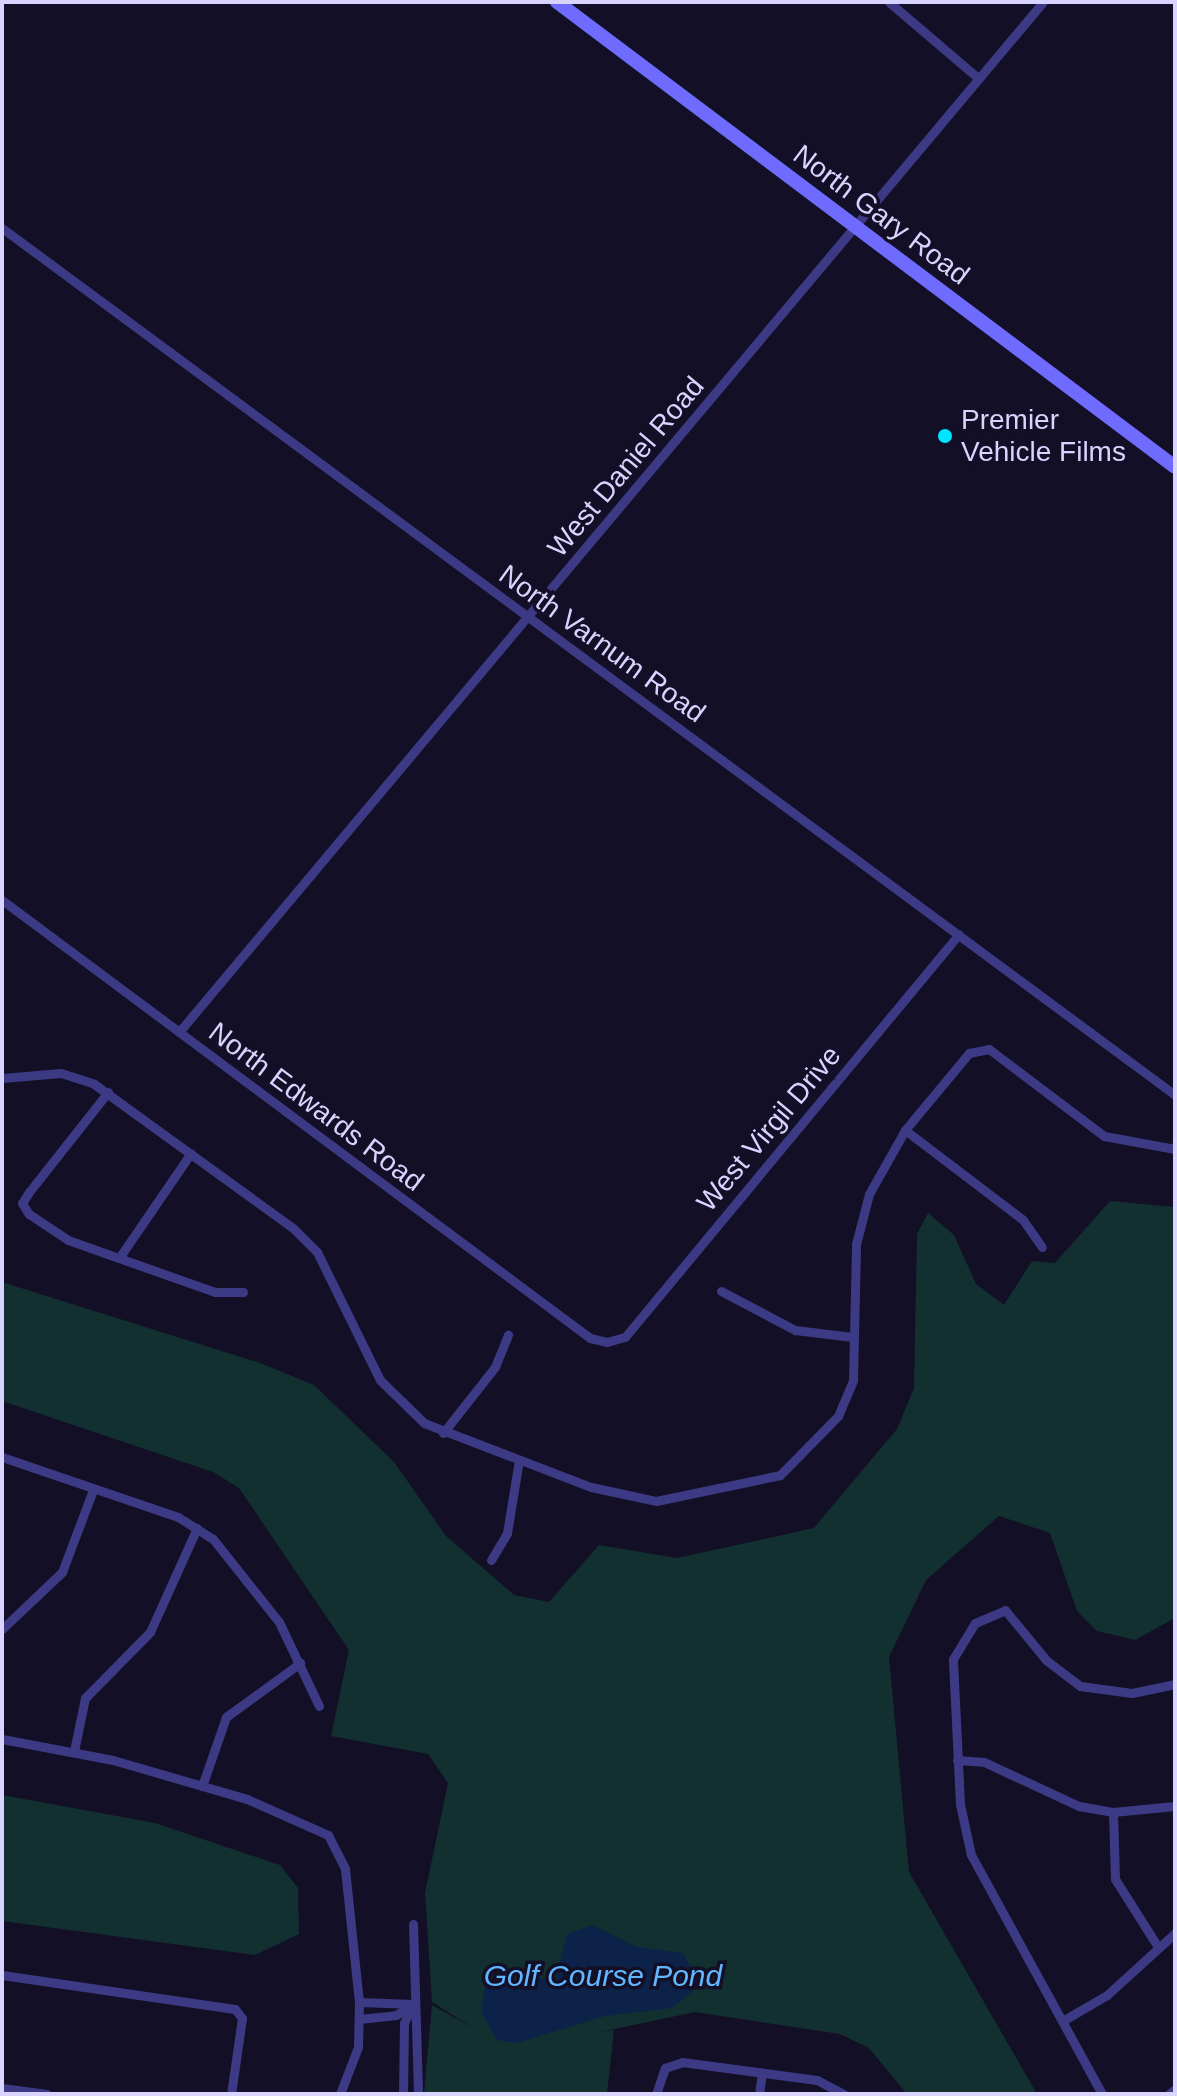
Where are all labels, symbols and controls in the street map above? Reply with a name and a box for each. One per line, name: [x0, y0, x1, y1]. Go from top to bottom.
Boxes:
street label: North Gary Road: [786, 138, 976, 292]
street label: West Daniel Road: [541, 370, 711, 564]
place label: Premier Vehicle Films: [961, 403, 1126, 469]
marker: Premier Vehicle Films: [936, 427, 954, 445]
street label: North Varnum Road: [492, 558, 712, 730]
street label: North Edwards Road: [202, 1015, 430, 1199]
street label: West Virgil Drive: [690, 1039, 848, 1219]
water label: Golf Course Pond: [484, 1958, 722, 1994]

